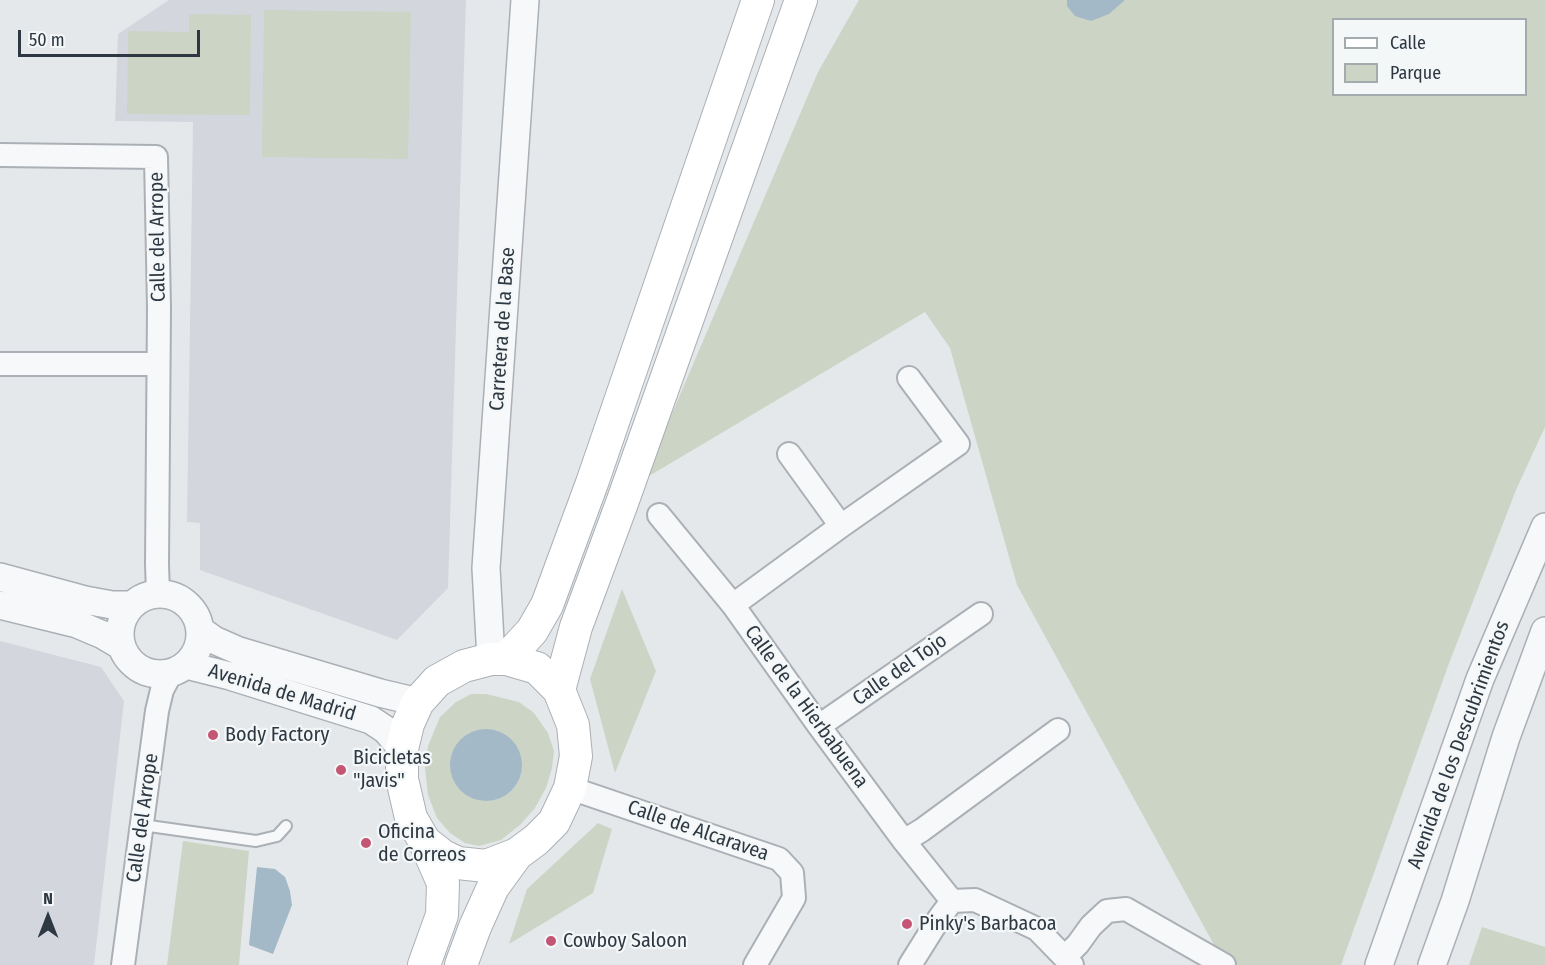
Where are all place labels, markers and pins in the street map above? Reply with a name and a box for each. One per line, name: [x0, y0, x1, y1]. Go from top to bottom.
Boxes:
place label: Body Factory: [225, 723, 329, 747]
marker: Body Factory: [206, 728, 220, 742]
place label: Bicicletas "Javis": [353, 746, 431, 793]
marker: Bicicletas "Javis": [334, 763, 348, 777]
place label: Oficina de Correos: [378, 820, 466, 867]
marker: Oficina de Correos: [359, 836, 373, 850]
place label: Pinky's Barbacoa: [919, 912, 1057, 936]
marker: Pinky's Barbacoa: [900, 917, 914, 931]
place label: Cowboy Saloon: [563, 929, 687, 953]
marker: Cowboy Saloon: [544, 934, 558, 948]

